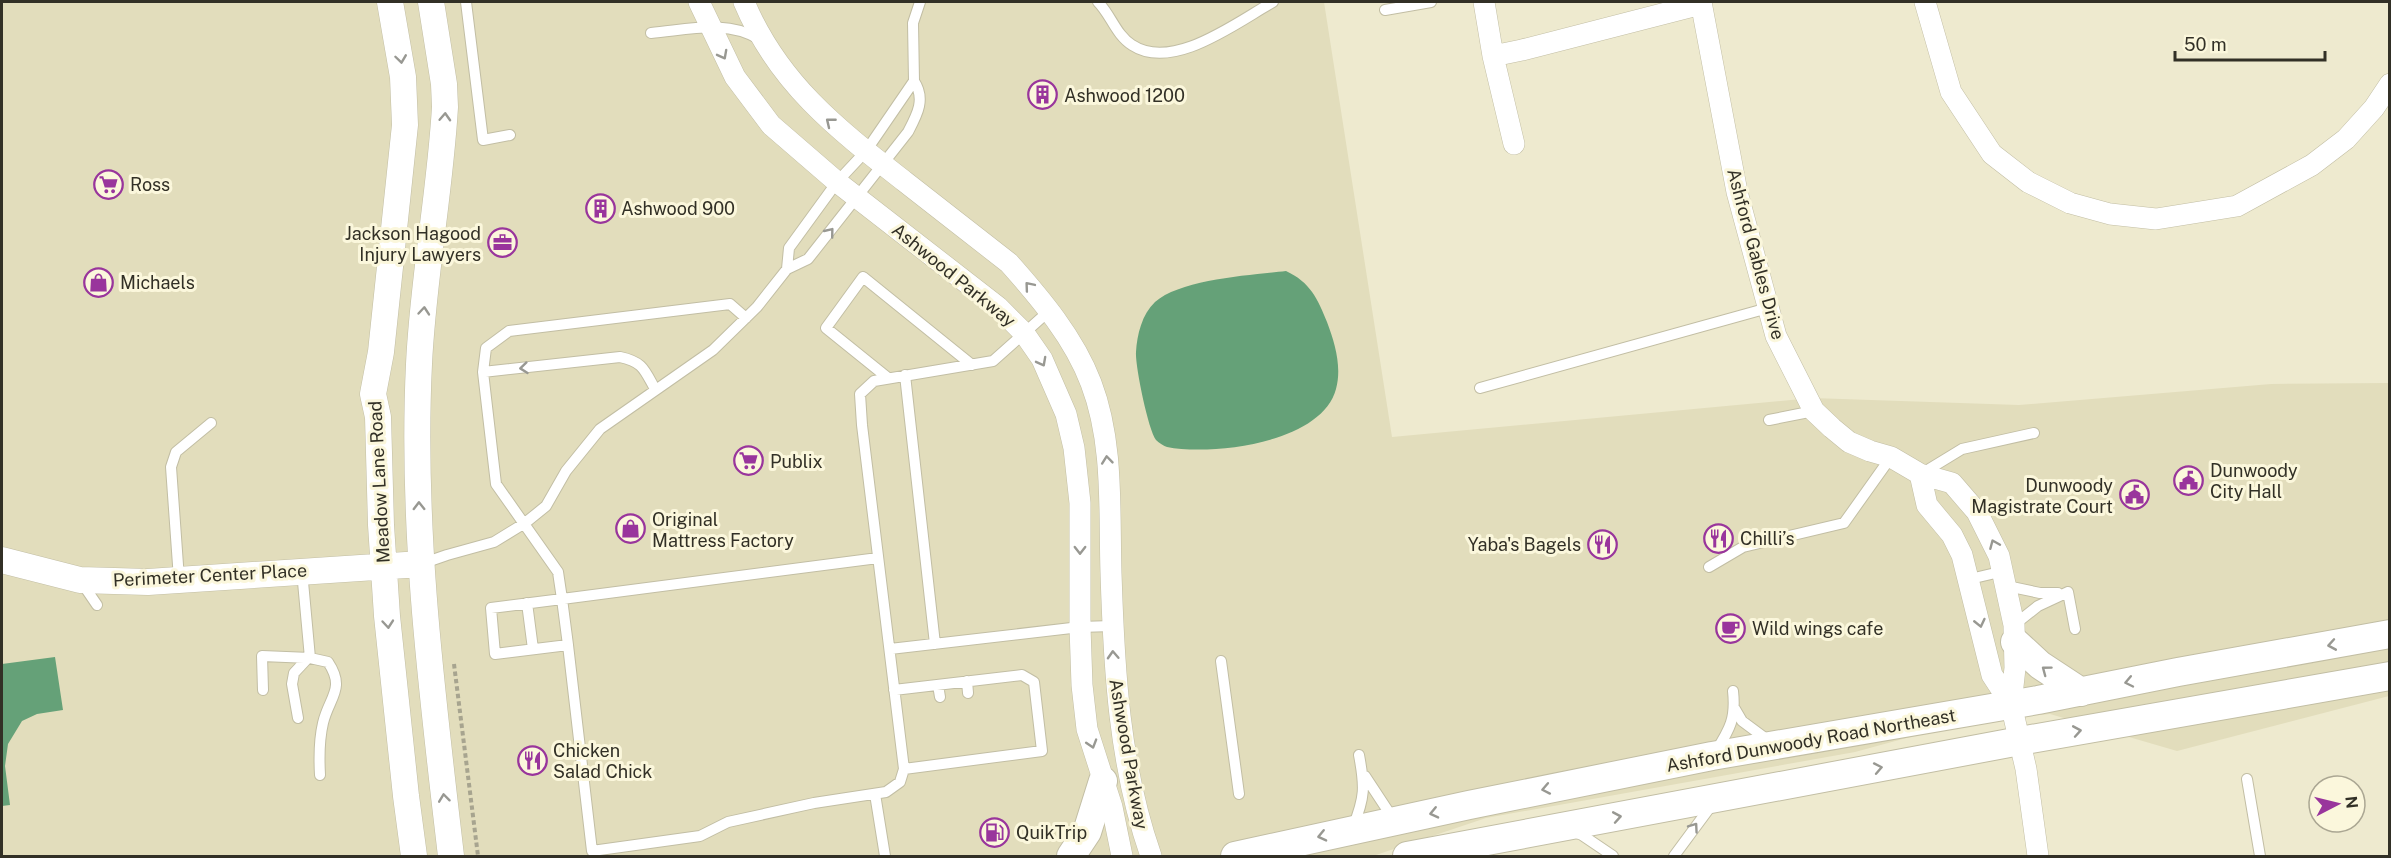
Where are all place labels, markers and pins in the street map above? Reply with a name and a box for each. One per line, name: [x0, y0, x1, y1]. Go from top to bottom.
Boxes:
building icon: Ashwood 1200: [1027, 79, 1059, 111]
place label: Ashwood 1200: [1064, 85, 1185, 106]
supermarket icon: Ross: [93, 168, 125, 200]
place label: Ross: [130, 174, 170, 195]
building icon: Ashwood 900: [584, 192, 616, 224]
place label: Ashwood 900: [621, 198, 735, 219]
place label: Jackson Hagood Injury Lawyers: [345, 223, 481, 265]
office icon: Jackson Hagood Injury Lawyers: [486, 227, 518, 259]
shop icon: Michaels: [83, 266, 115, 298]
place label: Michaels: [120, 272, 195, 293]
supermarket icon: Publix: [733, 445, 765, 477]
place label: Publix: [770, 451, 823, 472]
place label: Dunwoody City Hall: [2210, 460, 2298, 502]
public building icon: Dunwoody City Hall: [2173, 464, 2205, 496]
place label: Dunwoody Magistrate Court: [1971, 475, 2113, 517]
public building icon: Dunwoody Magistrate Court: [2118, 479, 2150, 511]
place label: Original Mattress Factory: [652, 509, 794, 551]
shop icon: Original Mattress Factory: [615, 513, 647, 545]
restaurant icon: Chilli’s: [1703, 522, 1735, 554]
restaurant icon: Yaba's Bagels: [1586, 528, 1618, 560]
place label: Chilli’s: [1740, 528, 1795, 549]
place label: Yaba's Bagels: [1468, 534, 1581, 555]
cafe icon: Wild wings cafe: [1715, 612, 1747, 644]
place label: Wild wings cafe: [1752, 618, 1883, 639]
place label: Chicken Salad Chick: [553, 740, 652, 782]
restaurant icon: Chicken Salad Chick: [516, 744, 548, 776]
fuel station icon: QuikTrip: [979, 816, 1011, 848]
place label: QuikTrip: [1016, 822, 1087, 843]

